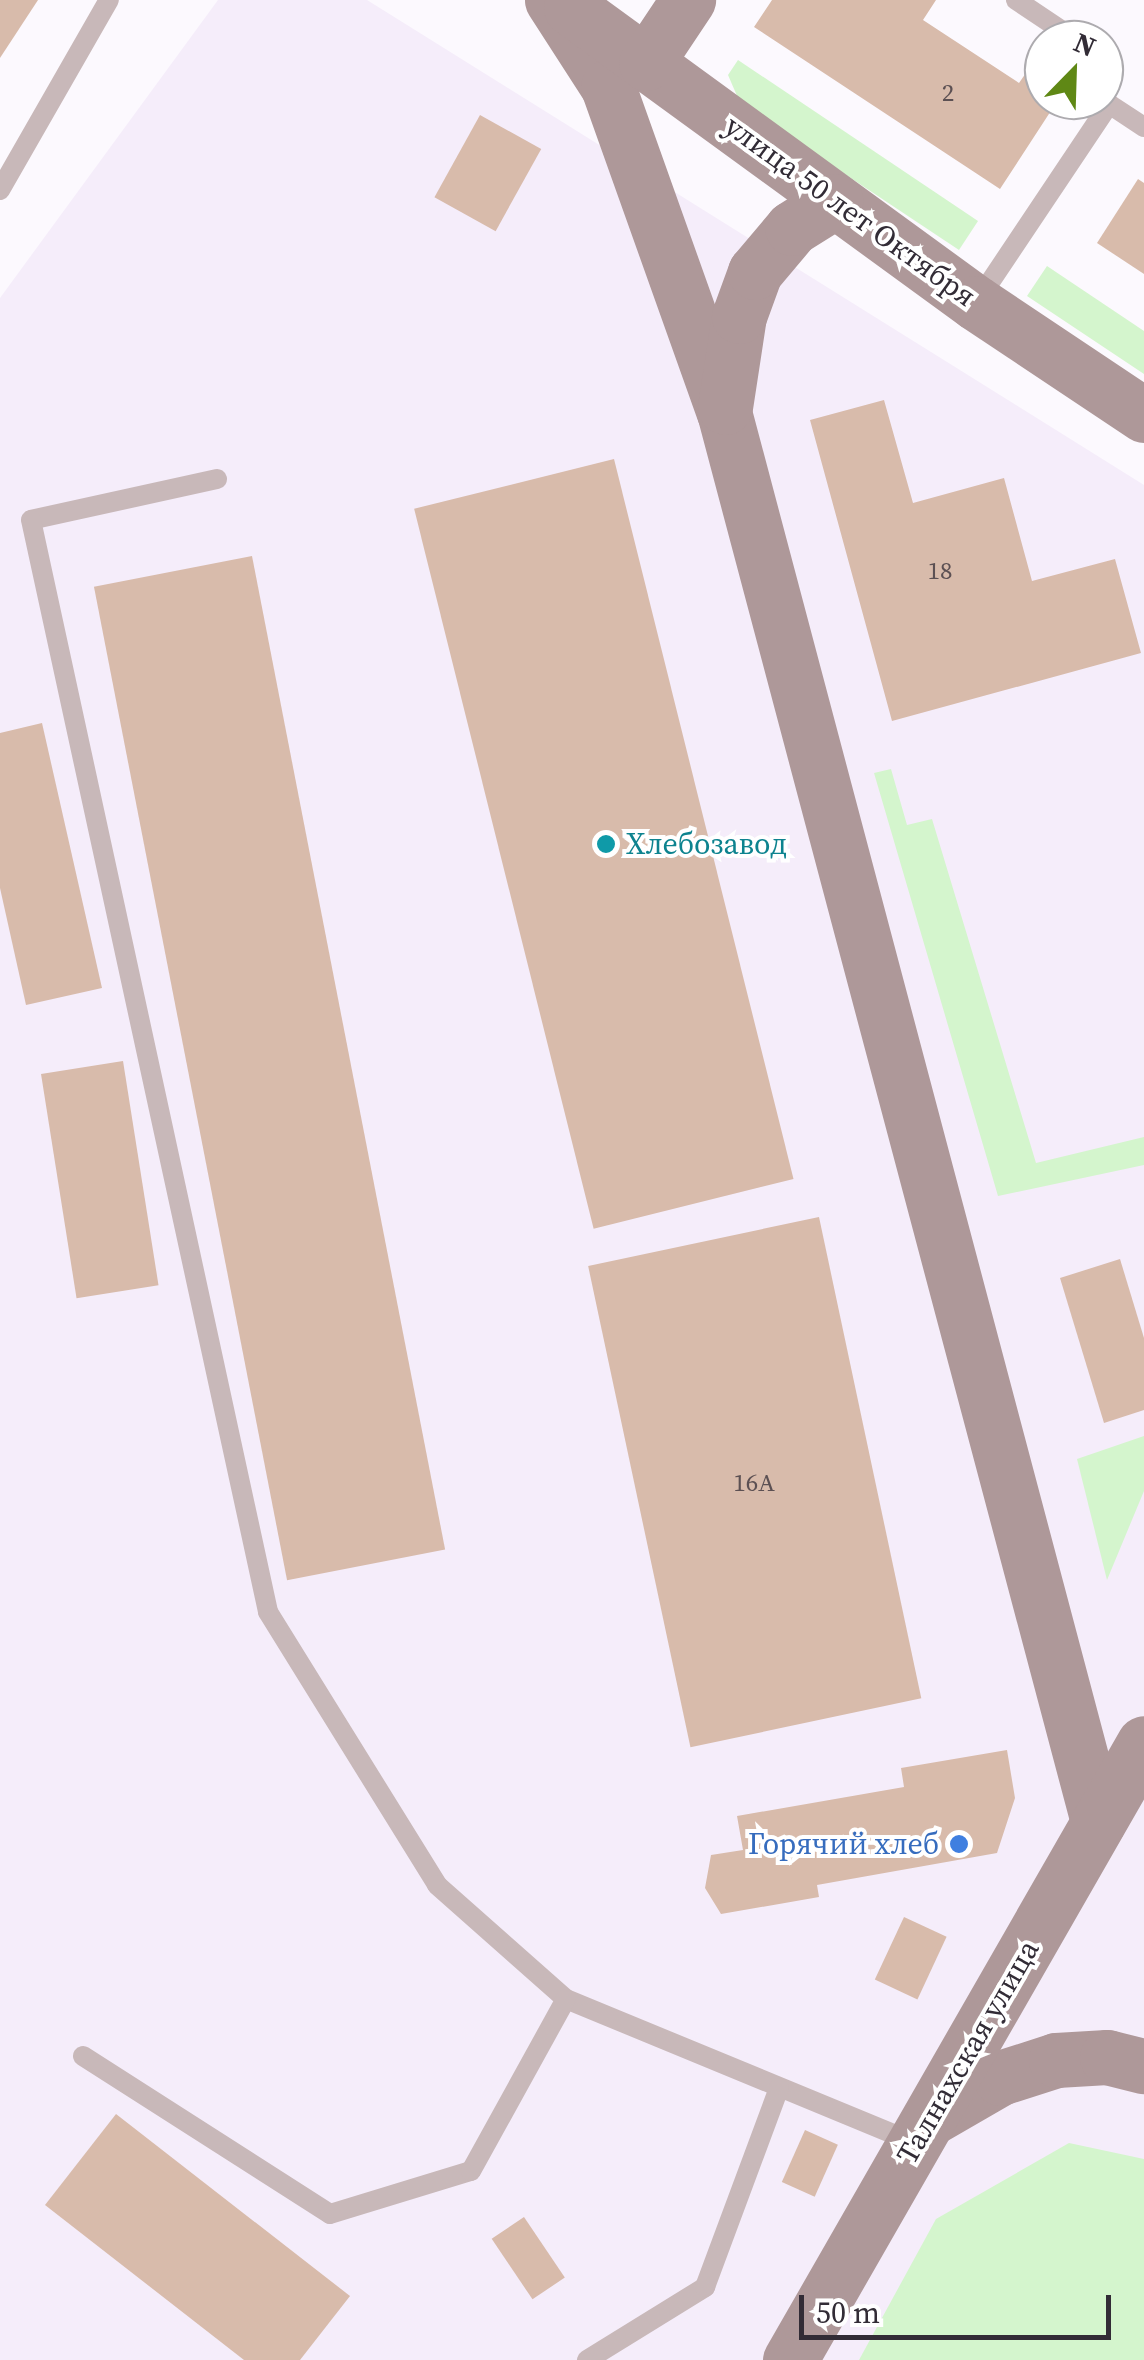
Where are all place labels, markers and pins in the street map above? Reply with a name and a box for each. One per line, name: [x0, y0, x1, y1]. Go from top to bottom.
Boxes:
place label: Хлебозавод: [626, 826, 787, 862]
marker: Хлебозавод: [595, 833, 617, 855]
place label: Горячий хлеб: [748, 1826, 939, 1862]
marker: Горячий хлеб: [948, 1833, 970, 1855]

